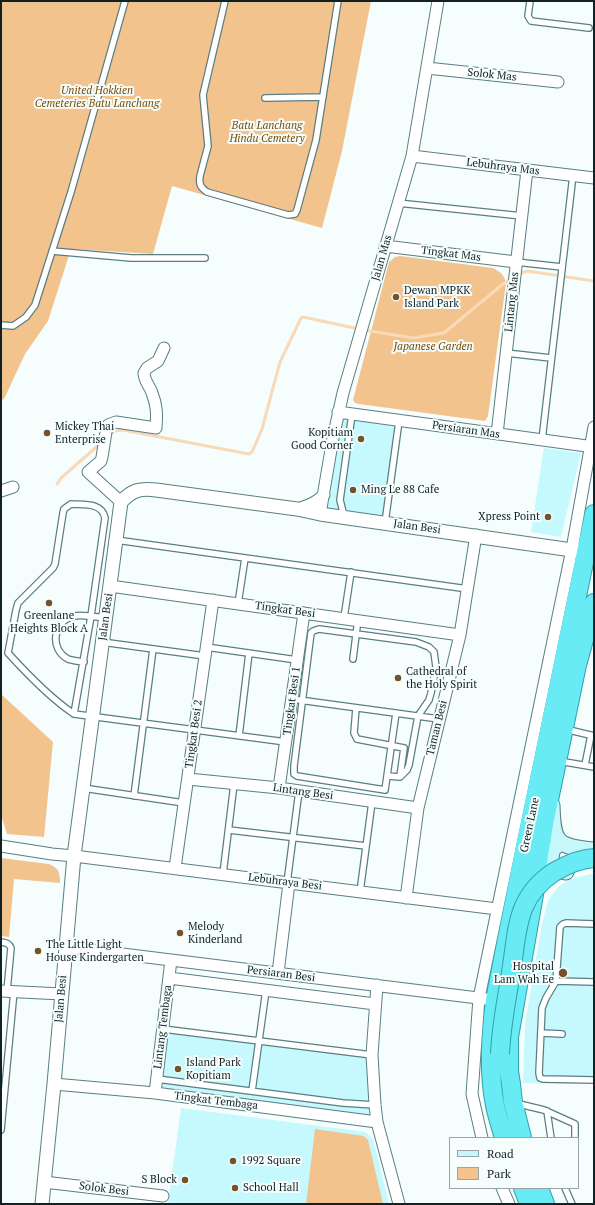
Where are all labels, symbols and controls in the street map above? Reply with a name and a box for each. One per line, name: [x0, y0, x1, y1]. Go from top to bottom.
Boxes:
street label: Solok Mas: [467, 66, 517, 84]
park label: United Hokkien Cemeteries Batu Lanchang: [35, 84, 159, 110]
park label: Batu Lanchang Hindu Cemetery: [229, 119, 305, 145]
street label: Lebuhraya Mas: [466, 156, 540, 178]
street label: Jalan Mas: [369, 233, 395, 283]
street label: Tingkat Mas: [420, 244, 482, 264]
street label: Lintang Mas: [502, 271, 522, 333]
place label: Dewan MPKK Island Park: [404, 284, 470, 310]
marker: Dewan MPKK Island Park: [391, 292, 401, 302]
park label: Japanese Garden: [393, 340, 473, 354]
street label: Persiaran Mas: [431, 419, 501, 441]
place label: Mickey Thai Enterprise: [55, 420, 114, 446]
place label: Kopitiam Good Corner: [291, 426, 353, 452]
marker: Mickey Thai Enterprise: [42, 428, 52, 438]
marker: Kopitiam Good Corner: [356, 434, 366, 444]
place label: Ming Le 88 Cafe: [361, 483, 439, 497]
marker: Ming Le 88 Cafe: [348, 485, 358, 495]
place label: Xpress Point: [478, 510, 540, 524]
marker: Xpress Point: [543, 512, 553, 522]
street label: Jalan Besi: [392, 517, 442, 537]
street label: Jalan Besi: [96, 592, 116, 642]
marker: Greenlane Heights Block A: [44, 598, 54, 608]
street label: Tingkat Besi: [254, 599, 316, 621]
place label: Greenlane Heights Block A: [10, 609, 88, 635]
place label: Cathedral of the Holy Spirit: [406, 665, 477, 691]
street label: Tingkat Besi 1: [281, 666, 303, 736]
marker: Cathedral of the Holy Spirit: [393, 673, 403, 683]
street label: Tingkat Besi 2: [183, 699, 205, 769]
street label: Taman Besi: [424, 699, 450, 757]
street label: Lintang Besi: [272, 781, 334, 803]
street label: Green Lane: [518, 796, 542, 854]
street label: Lebuhraya Besi: [247, 871, 323, 893]
place label: Melody Kinderland: [188, 920, 242, 946]
marker: Melody Kinderland: [175, 928, 185, 938]
place label: The Little Light House Kindergarten: [46, 938, 144, 964]
marker: The Little Light House Kindergarten: [33, 946, 43, 956]
place label: Hospital Lam Wah Ee: [494, 960, 554, 986]
street label: Persiaran Besi: [246, 963, 316, 985]
marker: Hospital Lam Wah Ee: [557, 967, 569, 979]
street label: Jalan Besi: [52, 975, 70, 1023]
street label: Lintang Tembaga: [151, 984, 175, 1070]
place label: Island Park Kopitiam: [186, 1056, 241, 1082]
marker: Island Park Kopitiam: [173, 1064, 183, 1074]
street label: Tingkat Tembaga: [173, 1089, 259, 1113]
legend: [449, 1137, 579, 1189]
text: Road: [487, 1146, 514, 1161]
place label: 1992 Square: [241, 1154, 301, 1168]
marker: 1992 Square: [228, 1156, 238, 1166]
text: Park: [487, 1166, 511, 1181]
place label: S Block: [141, 1173, 177, 1187]
marker: S Block: [180, 1175, 190, 1185]
street label: Solok Besi: [78, 1179, 130, 1199]
place label: School Hall: [243, 1181, 299, 1195]
marker: School Hall: [230, 1183, 240, 1193]

